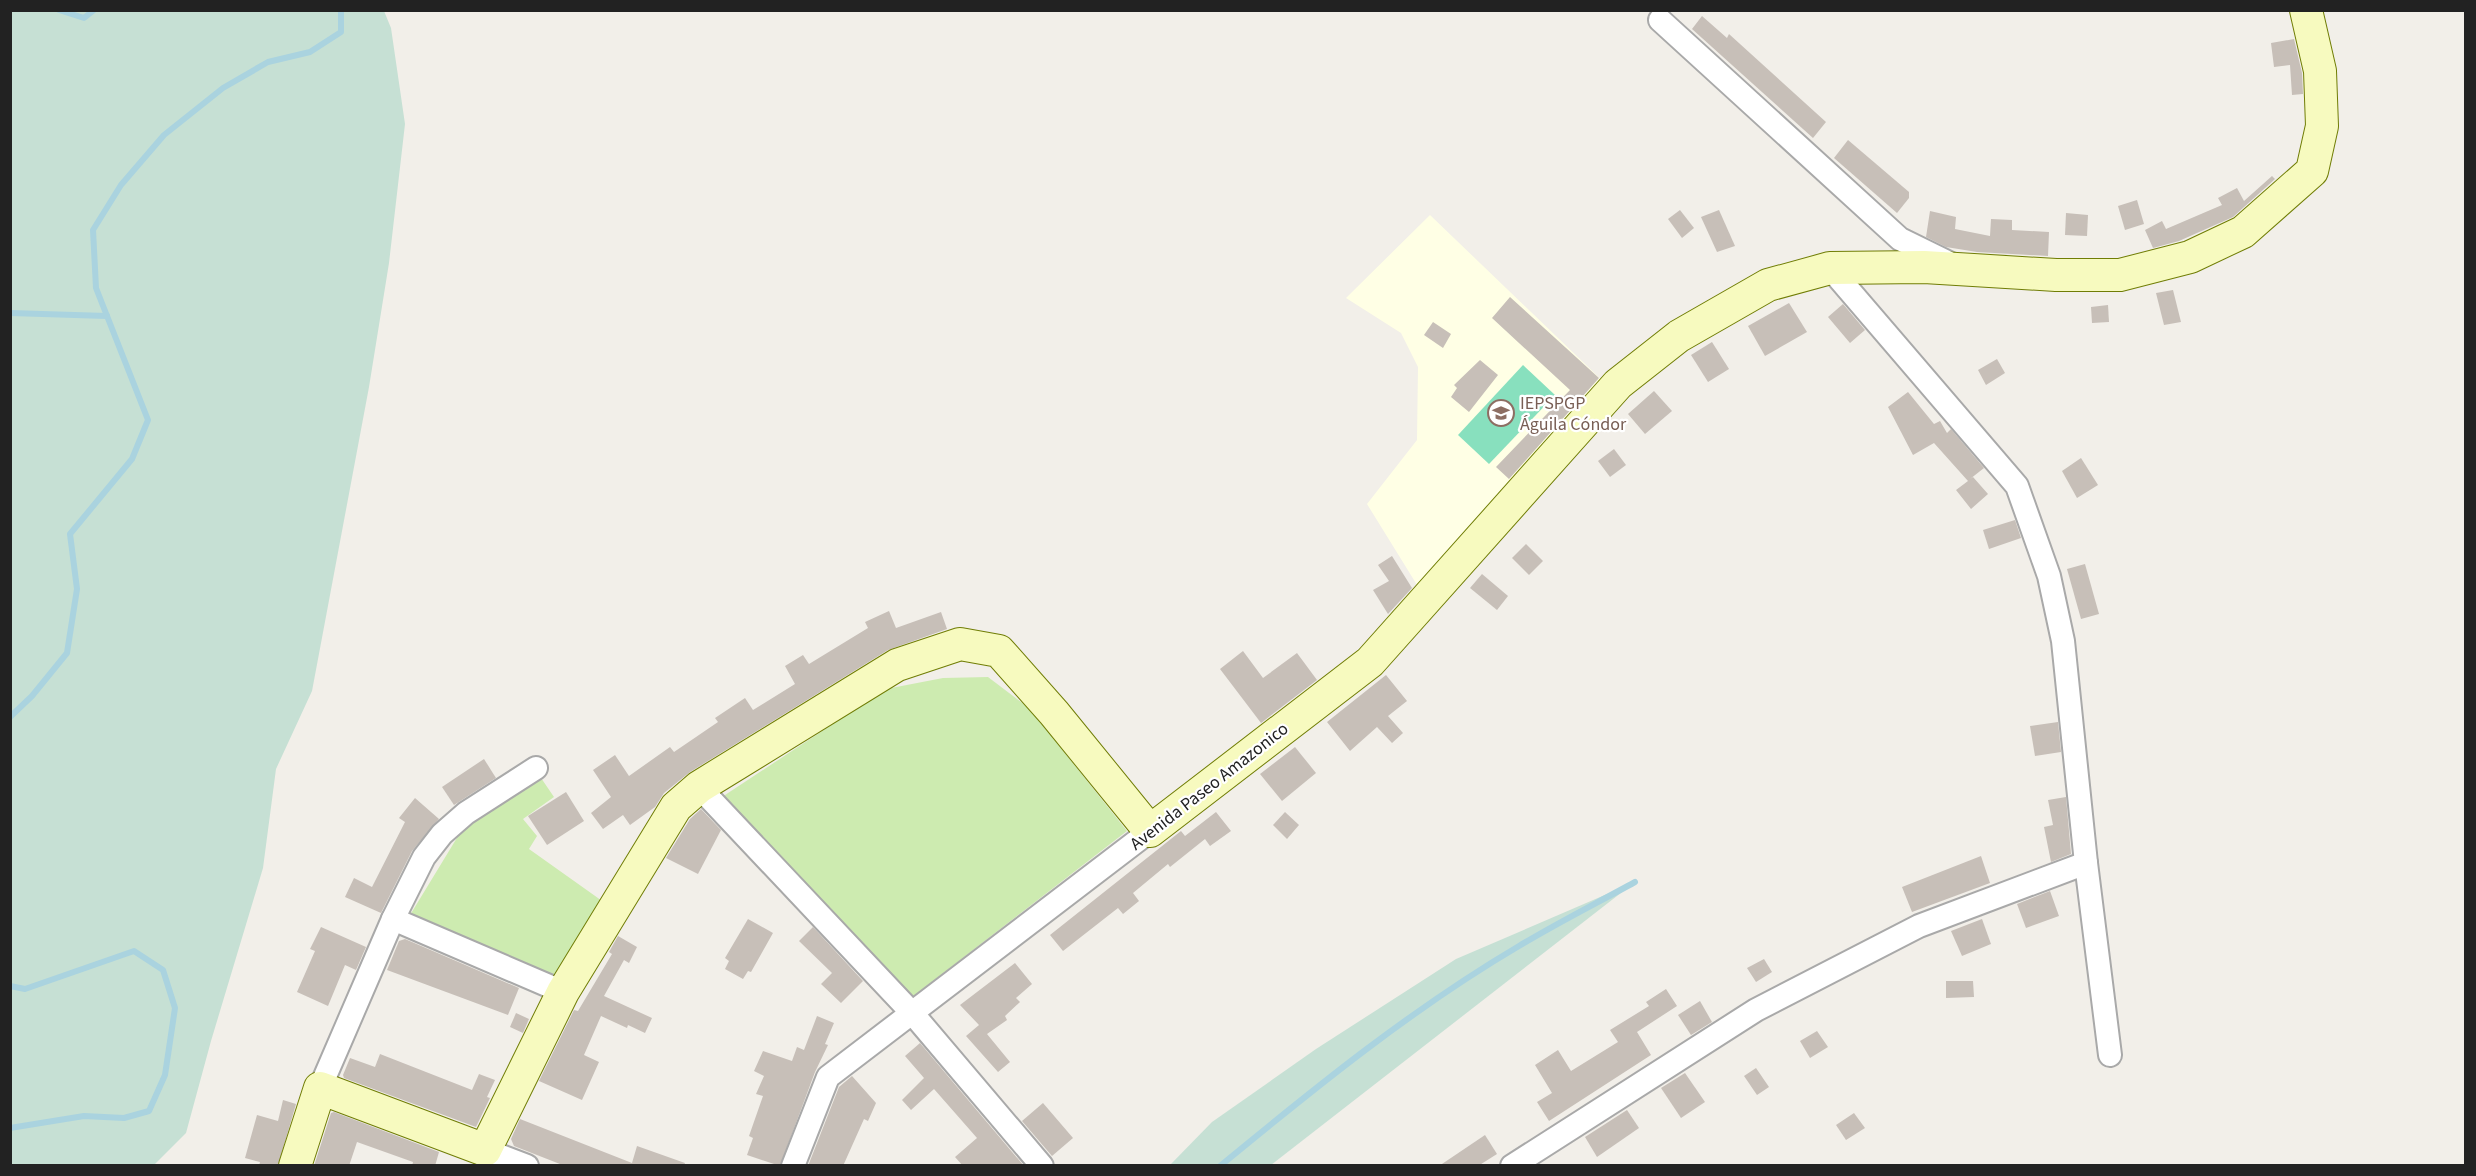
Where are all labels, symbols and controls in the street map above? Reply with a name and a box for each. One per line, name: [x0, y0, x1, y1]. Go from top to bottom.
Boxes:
place label: IEPSPGP Águila Cóndor: [1520, 391, 1627, 437]
school or university icon: IEPSPGP Águila Cóndor: [1486, 398, 1516, 428]
street label: Avenida Paseo Amazonico: [1125, 717, 1294, 856]

